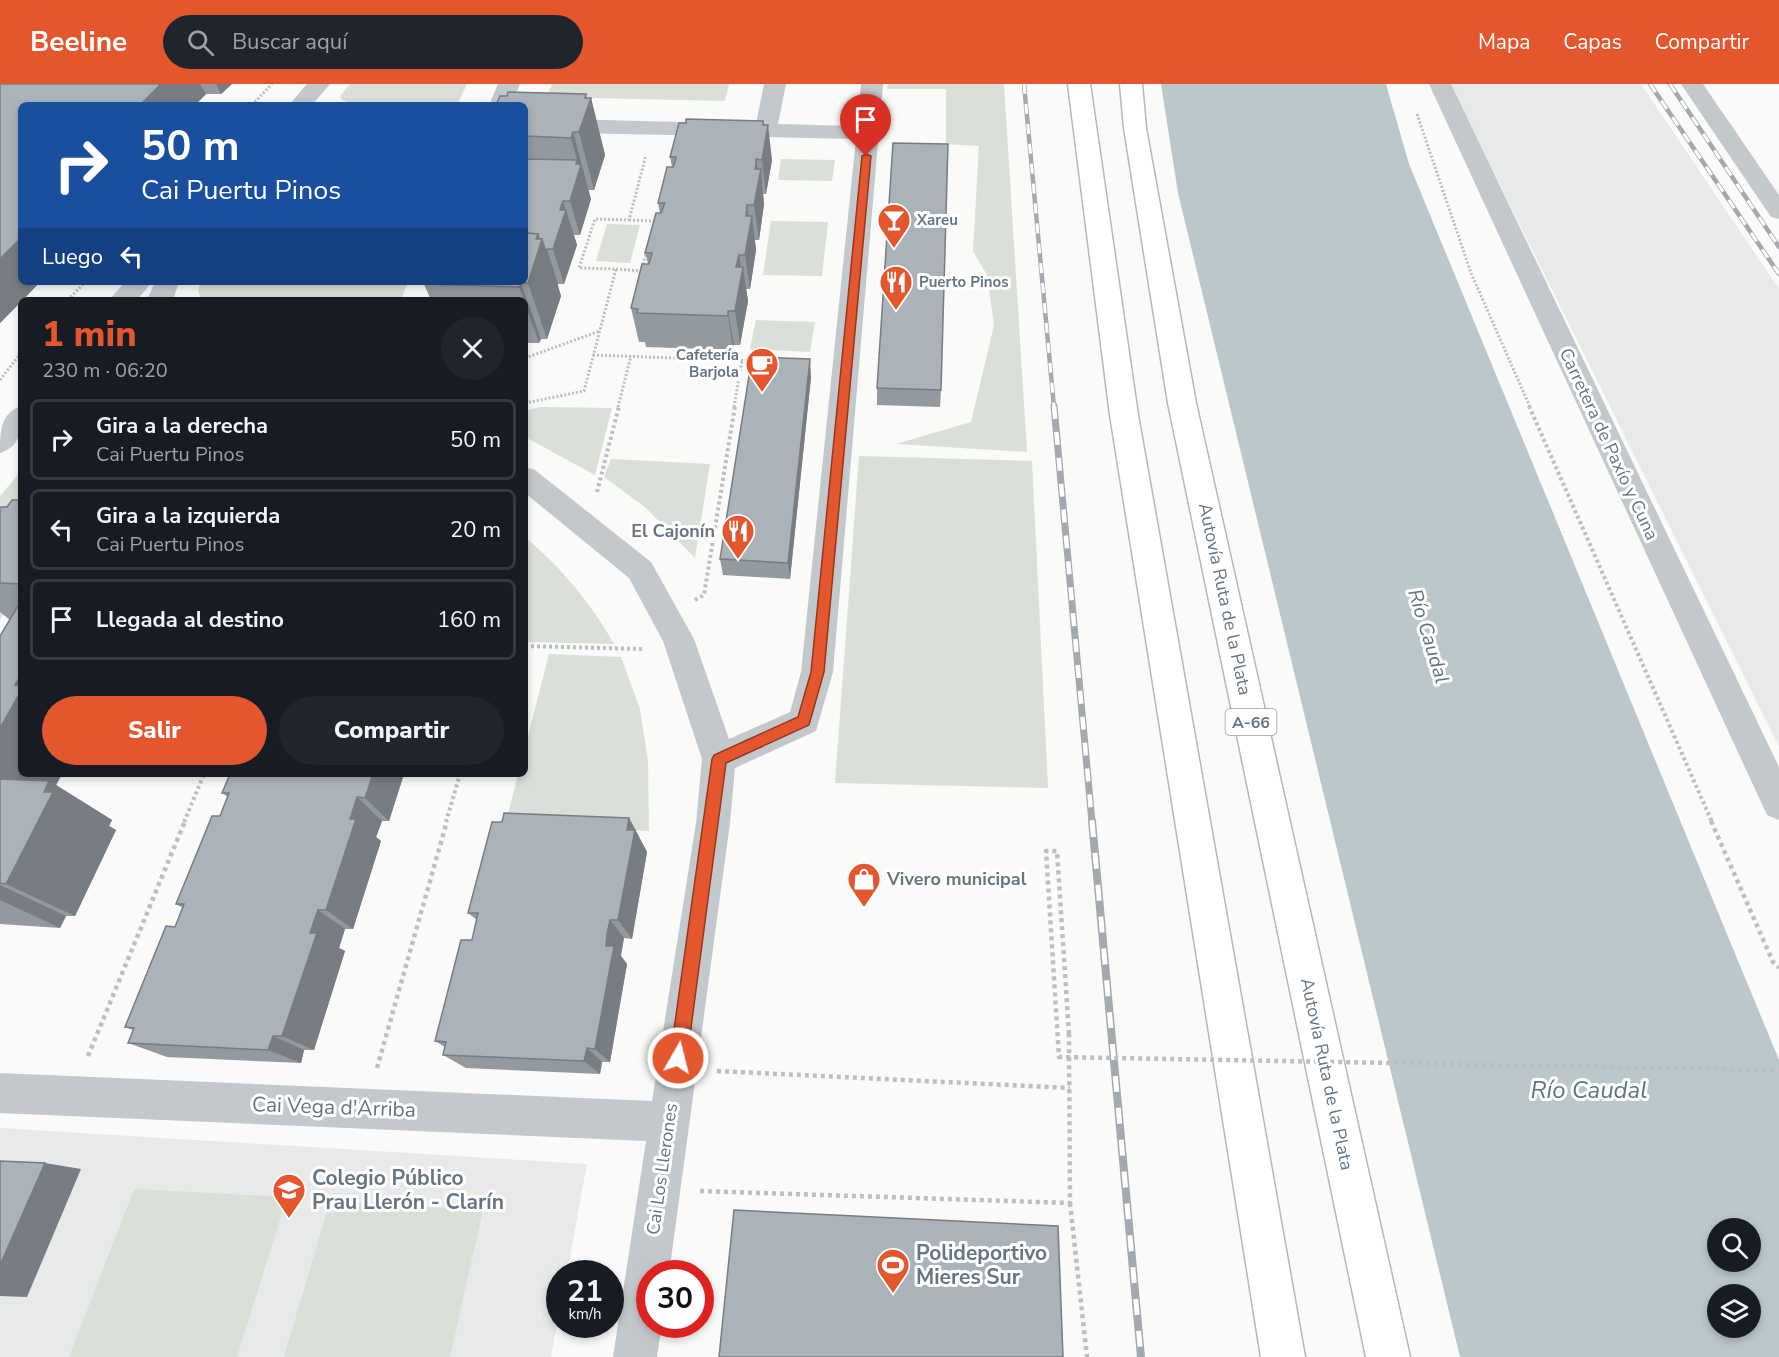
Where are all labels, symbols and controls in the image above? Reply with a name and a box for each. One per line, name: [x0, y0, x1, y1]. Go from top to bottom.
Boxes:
search box: [163, 15, 583, 69]
text: Beeline: [30, 23, 127, 61]
icon: search: [184, 26, 217, 59]
text: Buscar aquí: [232, 27, 347, 57]
text: Mapa: [1478, 28, 1530, 56]
text: Capas: [1563, 28, 1622, 56]
text: Compartir: [1655, 28, 1749, 56]
pin: [840, 94, 891, 156]
icon: arrive: [849, 103, 882, 136]
text: 50 m: [141, 118, 240, 175]
icon: right: [42, 126, 120, 204]
text: Cai Puertu Pinos: [141, 172, 341, 209]
bar icon: Xareu: [876, 202, 912, 249]
place label: Xareu: [916, 210, 958, 230]
icon: left: [115, 240, 148, 273]
text: Luego: [42, 242, 103, 272]
restaurant icon: Puerto Pinos: [878, 264, 914, 311]
place label: Puerto Pinos: [919, 272, 1009, 292]
text: 1 min: [42, 310, 137, 359]
button: close: [441, 317, 504, 380]
street label: Carretera de Paxío y Cuna: [1554, 344, 1664, 544]
place label: Cafetería Barjola: [676, 345, 739, 382]
cafe icon: Cafetería Barjola: [744, 346, 780, 393]
text: 230 m · 06:20: [42, 357, 168, 384]
text: Gira a la derecha: [96, 411, 268, 441]
icon: right: [45, 423, 78, 456]
text: 50 m: [450, 425, 501, 455]
text: Cai Puertu Pinos: [96, 441, 244, 468]
text: Gira a la izquierda: [96, 501, 280, 531]
street label: Autovía Ruta de la Plata: [1193, 501, 1257, 697]
icon: left: [45, 513, 78, 546]
restaurant icon: El Cajonín: [720, 513, 756, 560]
text: 20 m: [450, 515, 501, 545]
place label: El Cajonín: [631, 519, 715, 543]
text: Cai Puertu Pinos: [96, 531, 244, 558]
water label: Río Caudal: [1401, 586, 1456, 687]
icon: arrive: [45, 603, 78, 636]
text: Llegada al destino: [96, 605, 284, 635]
text: 160 m: [437, 605, 501, 635]
button: Salir: [42, 696, 267, 765]
button: Compartir: [279, 696, 504, 765]
road number: A-66: [1226, 709, 1276, 735]
shop icon: Vivero municipal: [846, 861, 882, 908]
place label: Vivero municipal: [886, 867, 1027, 891]
street label: Autovía Ruta de la Plata: [1295, 976, 1359, 1172]
position arrow: [646, 1026, 710, 1090]
water label: Río Caudal: [1531, 1074, 1647, 1106]
street label: Cai Vega d'Arriba: [252, 1090, 416, 1124]
street label: Cai Los Llerones: [641, 1102, 683, 1236]
place label: Colegio Público Prau Llerón - Clarín: [312, 1164, 504, 1216]
school or university icon: Colegio Público Prau Llerón - Clarín: [271, 1172, 307, 1219]
map controls: [1707, 1218, 1761, 1338]
button: search: [1707, 1218, 1761, 1272]
place label: Polideportivo Mieres Sur: [916, 1239, 1047, 1291]
sports icon: Polideportivo Mieres Sur: [875, 1247, 911, 1294]
speed limit sign: 30: [636, 1260, 714, 1338]
text: 21: [567, 1271, 603, 1312]
button: layers: [1707, 1284, 1761, 1338]
text: km/h: [568, 1304, 602, 1324]

